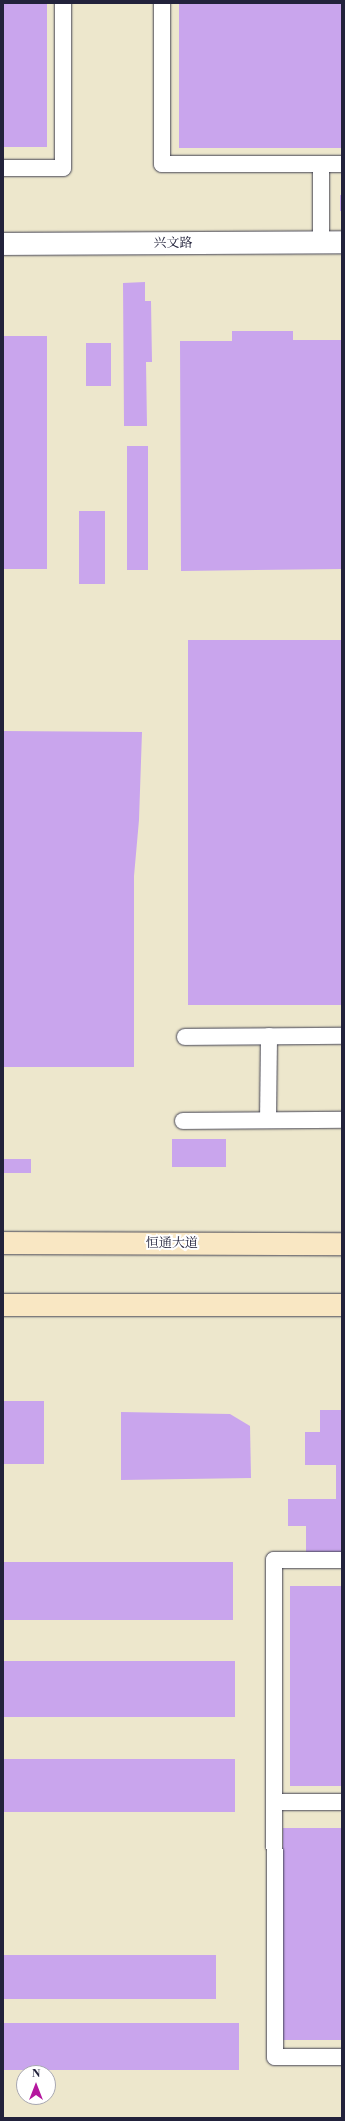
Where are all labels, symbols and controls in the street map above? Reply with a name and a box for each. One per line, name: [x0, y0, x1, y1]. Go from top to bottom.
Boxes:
street label: 兴文路: [154, 235, 192, 251]
street label: 恒通大道: [146, 1235, 198, 1251]
north arrow: [16, 2065, 56, 2105]
text: N: [32, 2067, 40, 2081]

